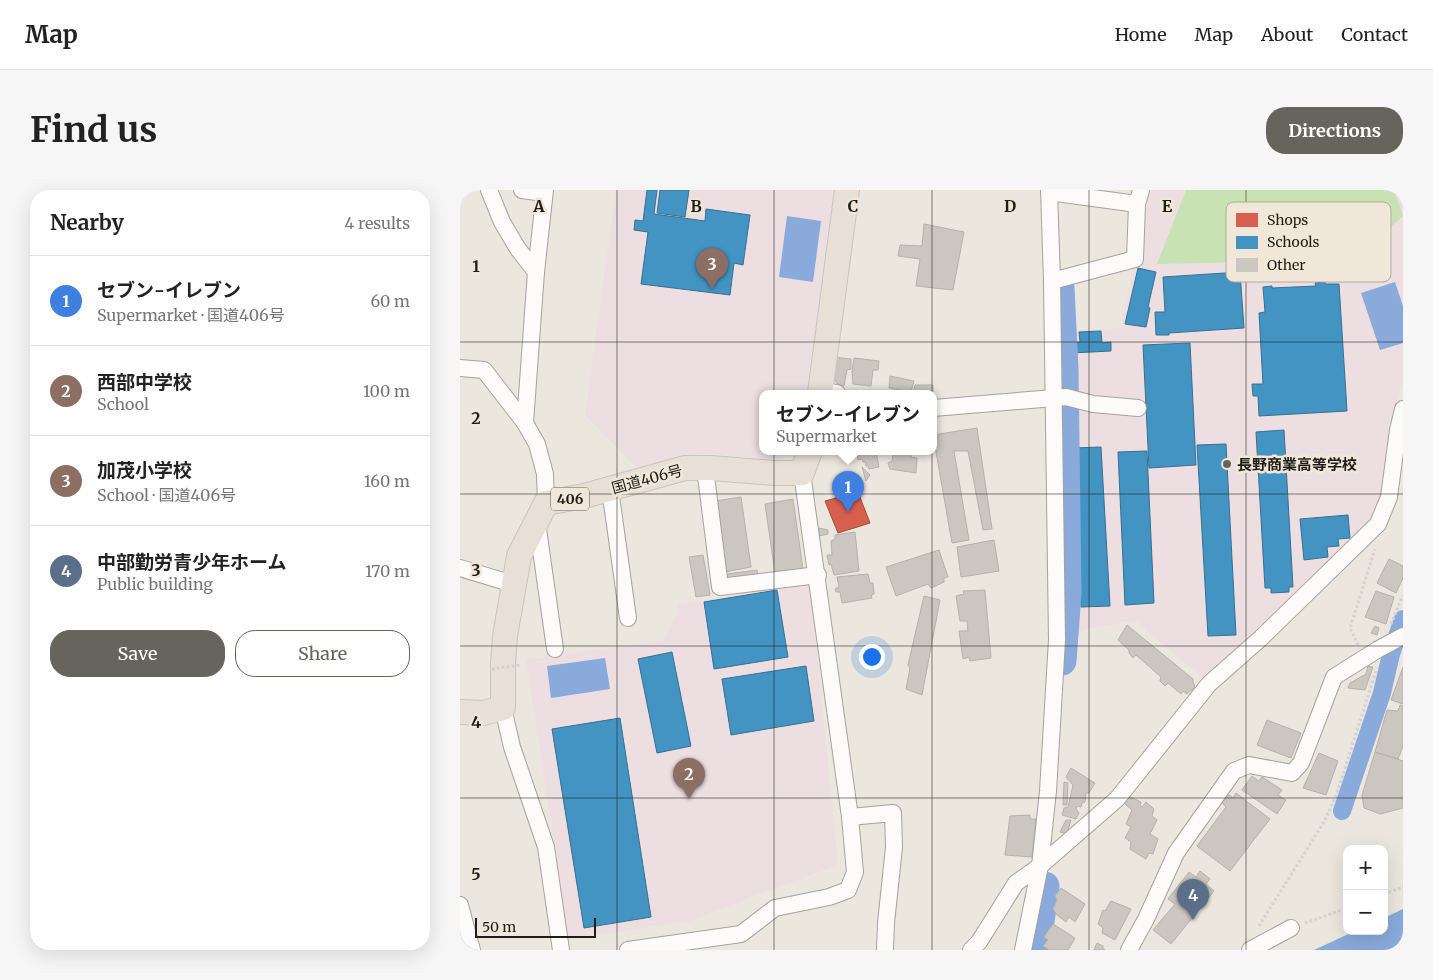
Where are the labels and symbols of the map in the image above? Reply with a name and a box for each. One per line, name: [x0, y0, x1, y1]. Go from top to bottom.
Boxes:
text: A: [532, 196, 545, 216]
text: B: [690, 196, 702, 216]
text: C: [848, 196, 858, 216]
text: D: [1004, 196, 1016, 216]
text: E: [1162, 196, 1173, 216]
legend: [1226, 202, 1391, 282]
text: Shops: [1267, 211, 1308, 229]
text: Schools: [1267, 233, 1320, 251]
pin: 3: [696, 248, 728, 289]
text: 1: [472, 256, 480, 276]
text: Other: [1267, 256, 1306, 274]
text: 2: [471, 408, 481, 428]
place label: 長野商業高等学校: [1237, 455, 1357, 474]
marker: 長野商業高等学校: [1221, 458, 1233, 470]
street label: 国道406号: [609, 460, 685, 498]
pin: 1: [832, 471, 864, 512]
road number: 406: [551, 488, 589, 510]
text: 3: [471, 560, 481, 580]
your location: [859, 644, 885, 670]
text: 4: [471, 712, 481, 732]
pin: 2: [673, 758, 705, 799]
text: 5: [471, 864, 481, 884]
pin: 4: [1177, 879, 1209, 920]
scale bar: [475, 915, 596, 938]

